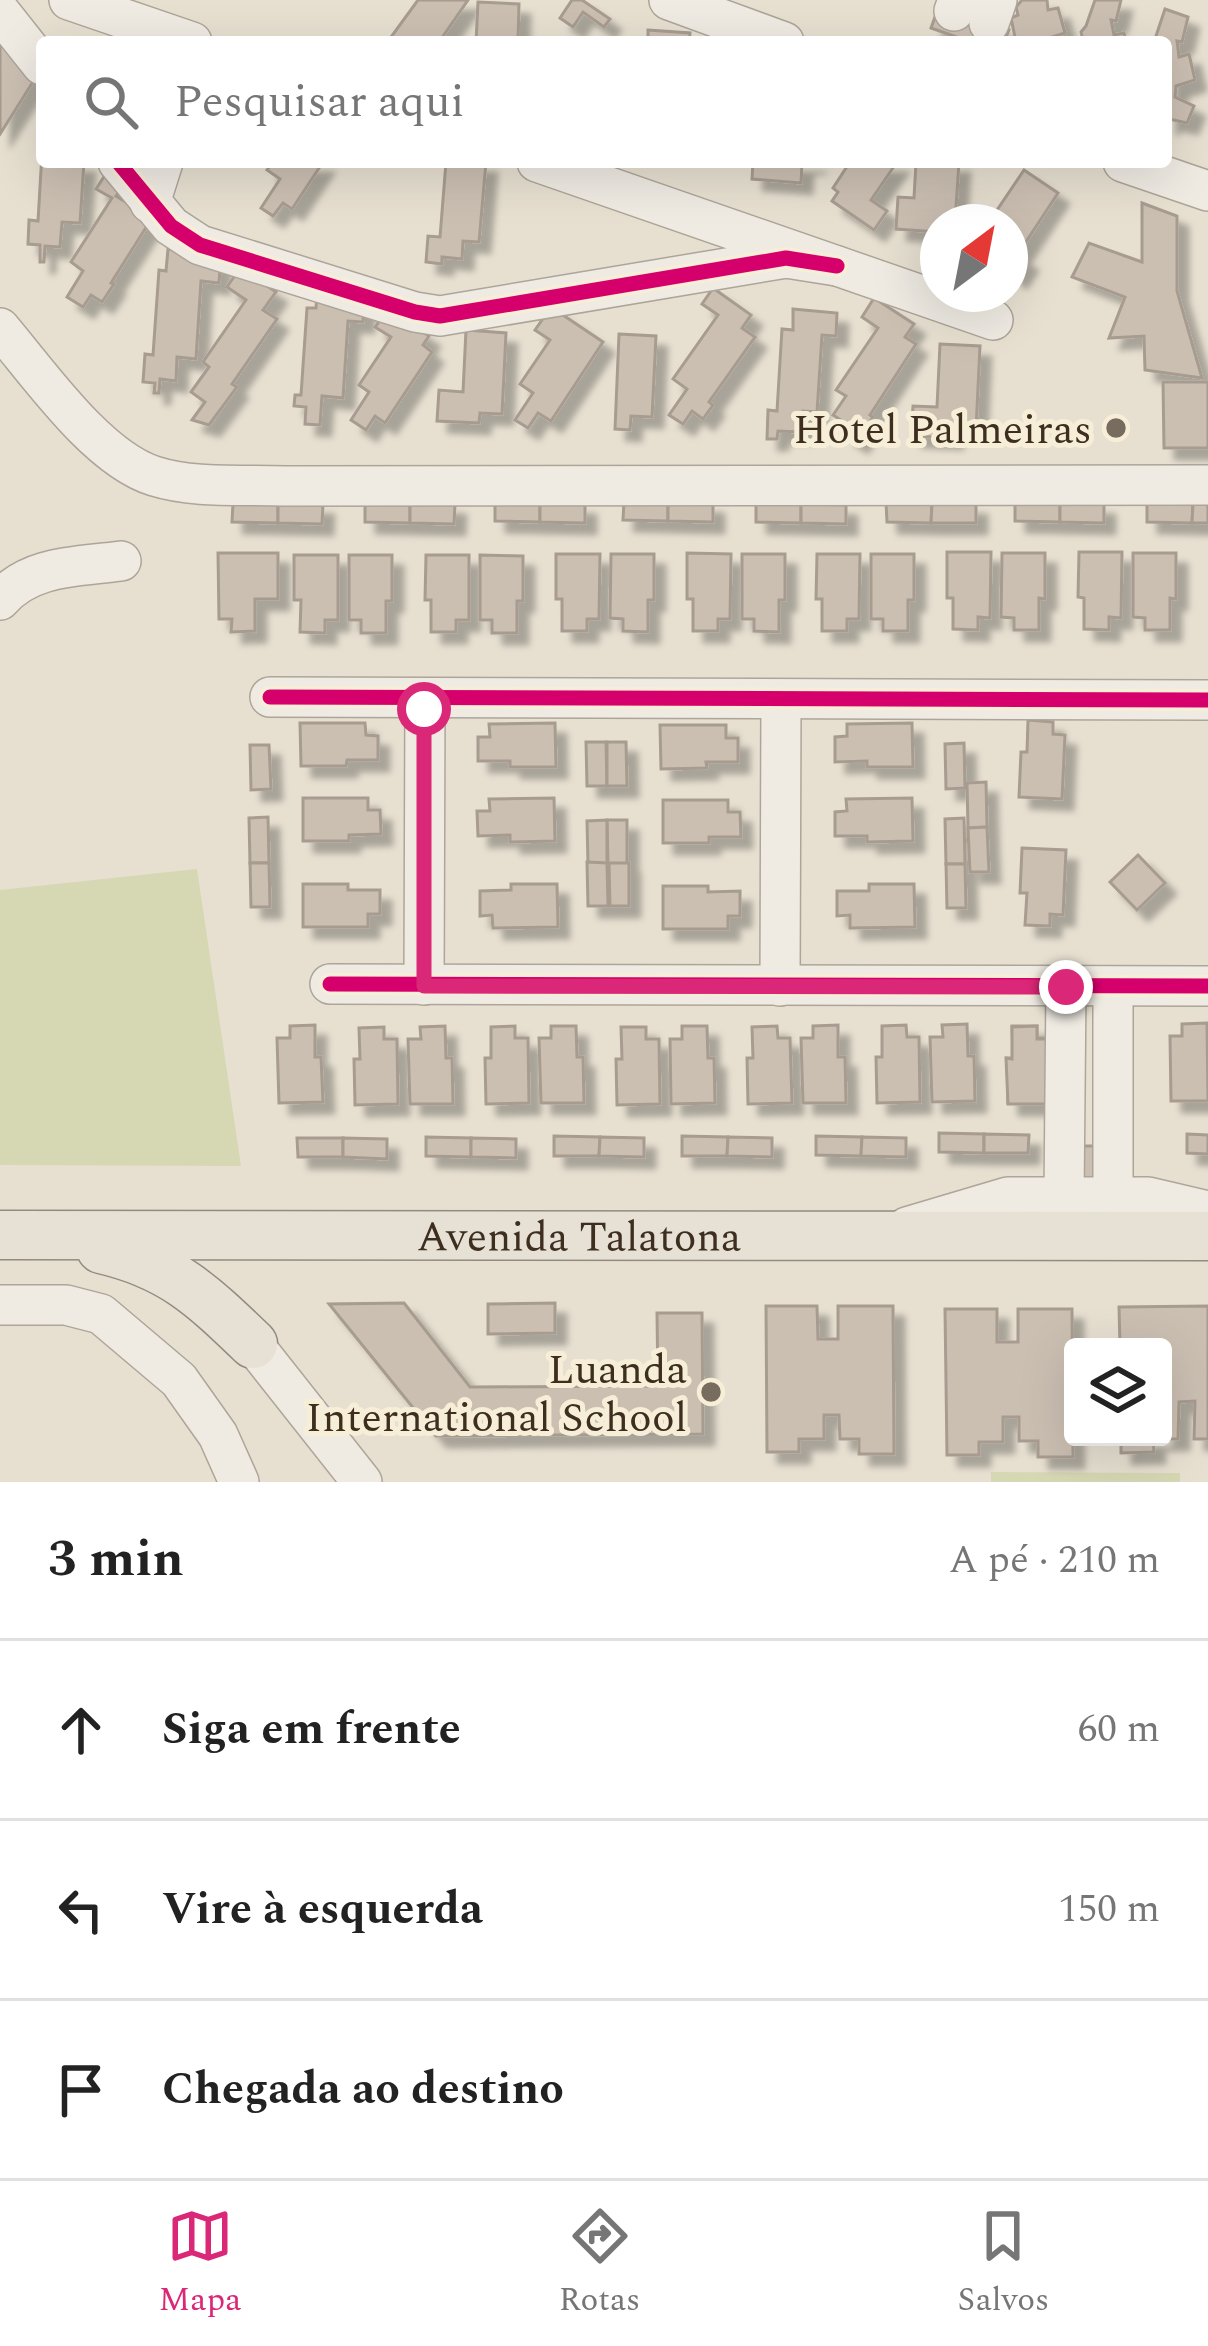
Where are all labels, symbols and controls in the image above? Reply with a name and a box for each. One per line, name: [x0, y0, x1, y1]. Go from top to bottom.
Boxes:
search box: [36, 36, 1172, 168]
text: Pesquisar aqui: [174, 68, 464, 137]
icon: search: [78, 69, 144, 135]
north arrow: [920, 204, 1028, 312]
place label: Hotel Palmeiras: [793, 399, 1092, 462]
marker: Hotel Palmeiras: [1103, 415, 1129, 441]
route start: [397, 682, 451, 736]
route end: [1039, 960, 1093, 1014]
street label: Avenida Talatona: [417, 1206, 742, 1270]
map controls: [1064, 1338, 1172, 1446]
button: layers: [1064, 1338, 1172, 1446]
place label: Luanda International School: [306, 1339, 687, 1450]
marker: Luanda International School: [698, 1379, 724, 1405]
text: 3 min: [48, 1521, 184, 1599]
text: A pé · 210 m: [949, 1531, 1160, 1590]
text: Siga em frente: [162, 1695, 461, 1764]
icon: ahead: [48, 1697, 114, 1763]
text: 60 m: [1078, 1700, 1160, 1759]
text: Vire à esquerda: [162, 1875, 483, 1944]
icon: left: [48, 1877, 114, 1943]
text: 150 m: [1058, 1880, 1160, 1939]
text: Chegada ao destino: [162, 2055, 564, 2124]
icon: arrive: [48, 2057, 114, 2123]
tab: Mapa: [159, 2203, 241, 2325]
tab: Rotas: [559, 2203, 640, 2325]
tab: Salvos: [958, 2203, 1049, 2325]

